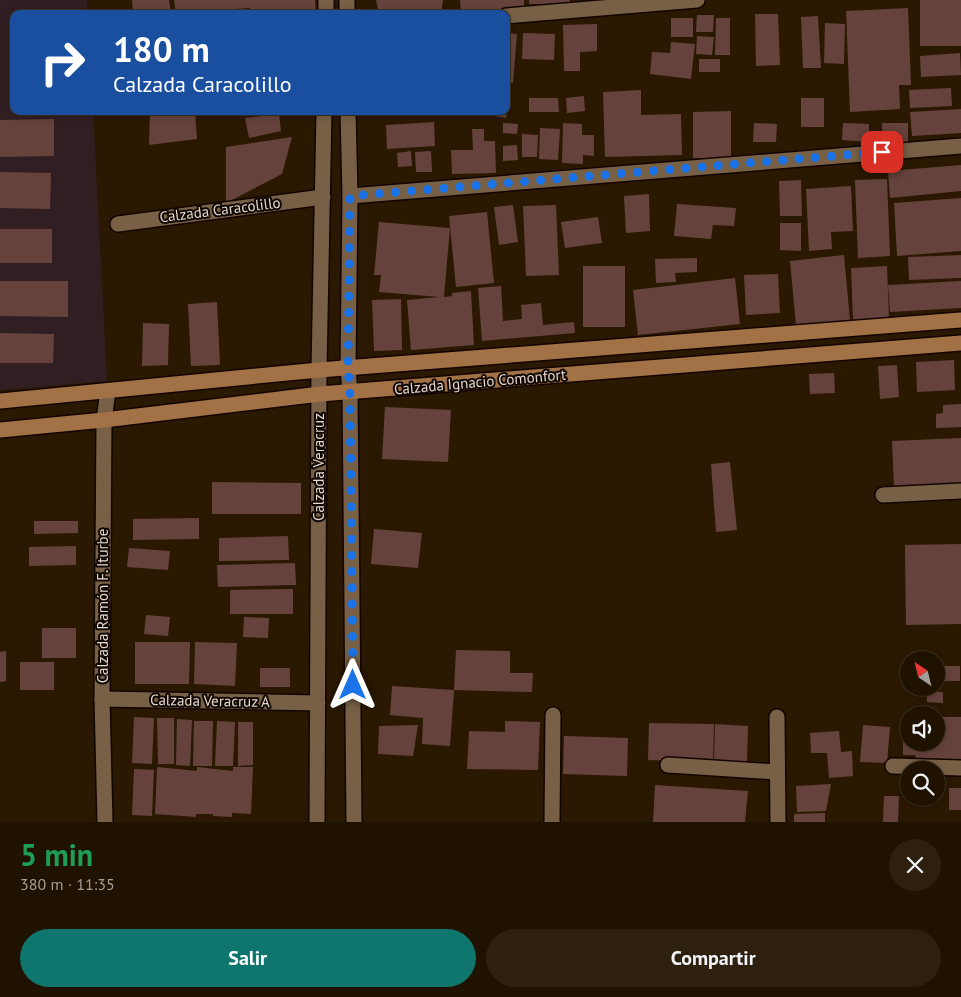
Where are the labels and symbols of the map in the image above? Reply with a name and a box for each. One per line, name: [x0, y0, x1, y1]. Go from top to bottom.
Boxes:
pin: [861, 131, 903, 173]
street label: Calzada Caracolillo: [158, 193, 282, 226]
street label: Calzada Ignacio Comonfort: [393, 365, 567, 398]
street label: Calzada Veracruz: [309, 413, 328, 521]
street label: Calzada Ramón F. Iturbe: [93, 529, 112, 683]
north arrow: [900, 651, 945, 696]
position arrow: [326, 658, 378, 710]
street label: Calzada Veracruz A: [150, 690, 270, 711]

